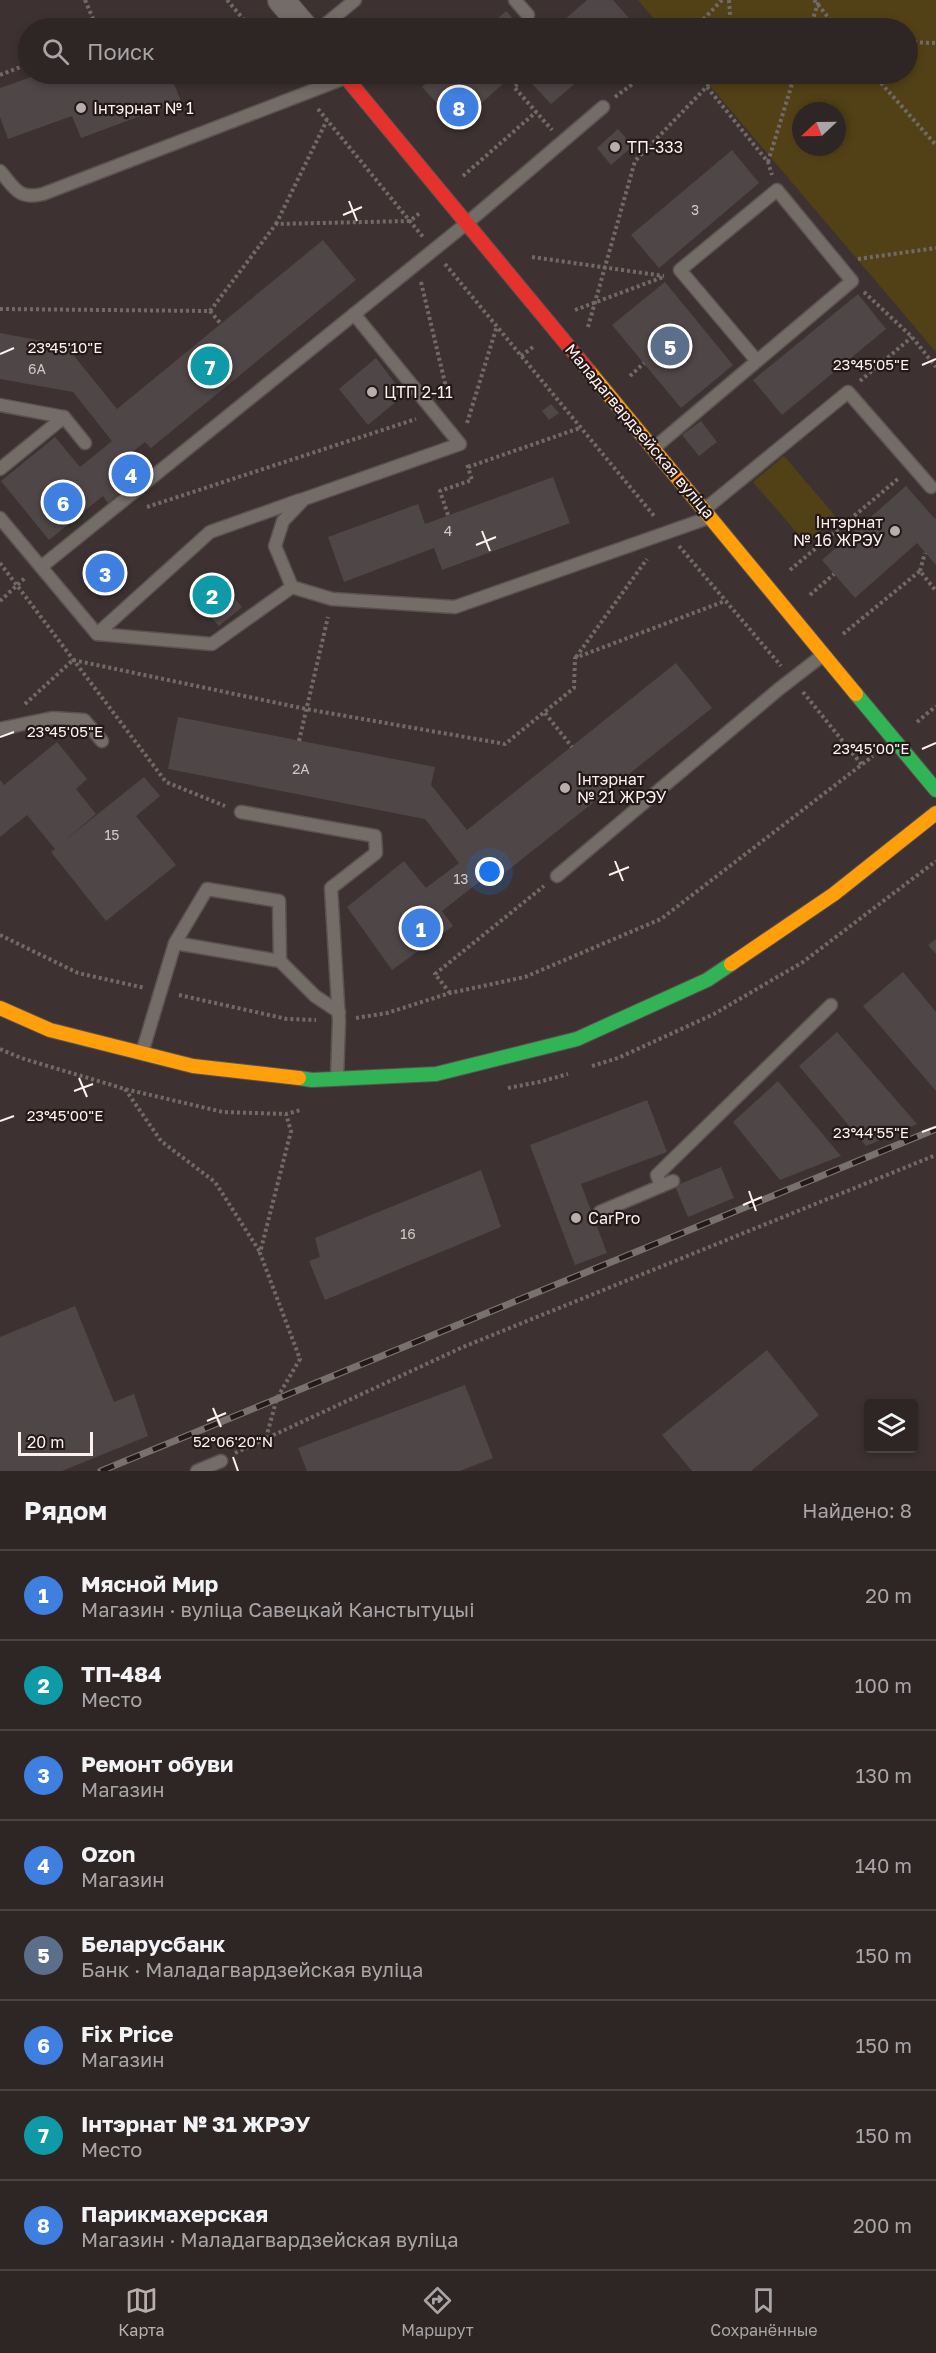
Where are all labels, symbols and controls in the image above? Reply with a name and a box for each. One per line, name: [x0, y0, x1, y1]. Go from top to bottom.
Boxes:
search box: [18, 18, 918, 84]
icon: search: [39, 35, 72, 68]
text: Поиск: [87, 38, 155, 65]
pin: 8: [440, 84, 478, 130]
place label: Інтэрнат № 1: [93, 98, 194, 118]
marker: Інтэрнат № 1: [74, 101, 88, 115]
north arrow: [792, 102, 846, 156]
place label: ТП-333: [627, 137, 683, 157]
marker: ТП-333: [608, 140, 622, 154]
house number: 3: [691, 201, 699, 218]
pin: 5: [650, 324, 690, 368]
text: 23°45'10"E: [28, 338, 102, 356]
street label: Маладагвардзейская вуліца: [561, 339, 719, 523]
pin: 7: [190, 344, 230, 388]
text: 23°45'05"E: [833, 355, 909, 373]
house number: 6А: [28, 360, 47, 377]
place label: ЦТП 2-11: [384, 382, 453, 402]
marker: ЦТП 2-11: [365, 385, 379, 399]
pin: 4: [112, 452, 150, 496]
pin: 6: [44, 480, 82, 524]
place label: Інтэрнат № 16 ЖРЭУ: [793, 512, 883, 550]
house number: 4: [444, 522, 452, 539]
marker: Інтэрнат № 16 ЖРЭУ: [888, 524, 902, 538]
pin: 3: [86, 550, 124, 596]
pin: 2: [192, 572, 232, 618]
text: 23°45'05"E: [27, 722, 103, 740]
text: 23°45'00"E: [833, 739, 909, 757]
house number: 2А: [292, 760, 310, 777]
place label: Інтэрнат № 21 ЖРЭУ: [577, 769, 667, 807]
marker: Інтэрнат № 21 ЖРЭУ: [558, 781, 572, 795]
house number: 15: [105, 826, 119, 843]
your location: [475, 857, 504, 886]
house number: 13: [454, 870, 468, 887]
pin: 1: [402, 906, 440, 950]
text: 23°45'00"E: [27, 1106, 103, 1124]
text: 23°44'55"E: [833, 1123, 909, 1141]
place label: CarPro: [588, 1208, 640, 1228]
marker: CarPro: [569, 1211, 583, 1225]
house number: 16: [400, 1225, 416, 1242]
map controls: [864, 1399, 918, 1453]
button: layers: [864, 1399, 918, 1453]
scale bar: [18, 1429, 93, 1456]
text: 20 m: [27, 1432, 64, 1452]
text: 52°06'20"N: [193, 1432, 273, 1450]
text: Рядом: [24, 1495, 107, 1526]
text: Найдено: 8: [802, 1498, 912, 1522]
text: Мясной Мир: [81, 1570, 218, 1597]
text: 1: [38, 1583, 49, 1607]
text: 20 m: [865, 1583, 912, 1607]
text: Магазин · вуліца Савецкай Канстытуцыі: [81, 1597, 475, 1621]
text: ТП-484: [81, 1660, 162, 1687]
text: 2: [37, 1673, 50, 1697]
text: 100 m: [855, 1673, 912, 1697]
text: Место: [81, 1687, 142, 1711]
text: Ремонт обуви: [81, 1750, 233, 1777]
text: 3: [37, 1763, 50, 1787]
text: 130 m: [856, 1763, 912, 1787]
text: Магазин: [81, 1777, 165, 1801]
text: Ozon: [81, 1840, 135, 1867]
text: 4: [37, 1853, 50, 1877]
text: 140 m: [855, 1853, 912, 1877]
text: Магазин: [81, 1867, 165, 1891]
text: Беларусбанк: [81, 1930, 225, 1957]
text: 5: [37, 1943, 50, 1967]
text: 150 m: [856, 1943, 912, 1967]
text: Банк · Маладагвардзейская вуліца: [81, 1957, 423, 1981]
text: Fix Price: [81, 2020, 173, 2047]
text: 6: [37, 2033, 50, 2057]
text: 150 m: [856, 2033, 912, 2057]
text: Магазин: [81, 2047, 165, 2071]
text: Інтэрнат № 31 ЖРЭУ: [81, 2110, 310, 2137]
text: 7: [38, 2123, 49, 2147]
text: 150 m: [856, 2123, 912, 2147]
text: Место: [81, 2137, 142, 2161]
text: Парикмахерская: [81, 2200, 268, 2227]
text: 8: [37, 2213, 50, 2237]
text: 200 m: [853, 2213, 912, 2237]
text: Магазин · Маладагвардзейская вуліца: [81, 2227, 458, 2251]
tab: Карта: [118, 2284, 165, 2340]
tab: Маршрут: [401, 2284, 474, 2340]
tab: Сохранённые: [710, 2284, 818, 2340]

